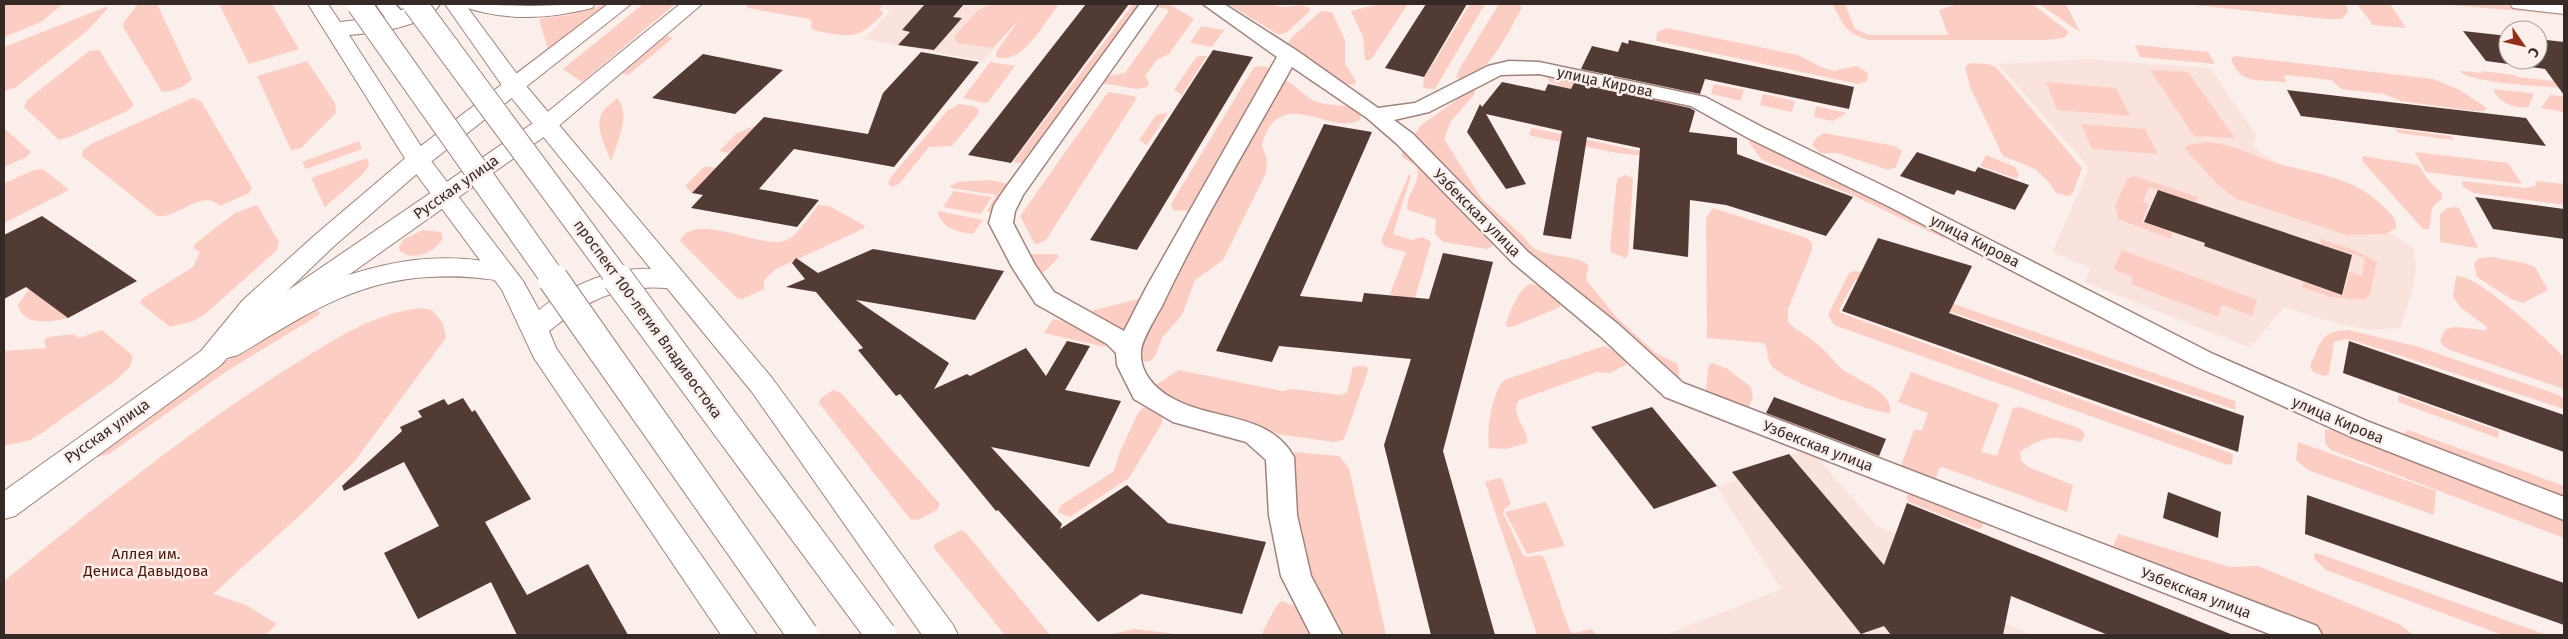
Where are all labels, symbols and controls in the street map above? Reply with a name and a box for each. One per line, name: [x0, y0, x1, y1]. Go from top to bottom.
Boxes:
north arrow: [2498, 20, 2548, 70]
text: С: [2524, 44, 2543, 60]
street label: улица Кирова: [1555, 63, 1655, 101]
street label: Русская улица: [410, 151, 502, 223]
street label: Узбекская улица: [1429, 165, 1525, 261]
street label: улица Кирова: [1927, 211, 2023, 271]
street label: проспект 100-летия Владивостока: [570, 216, 726, 422]
street label: улица Кирова: [2289, 393, 2387, 447]
street label: Русская улица: [61, 395, 153, 467]
street label: Узбекская улица: [1760, 417, 1876, 475]
park label: Аллея им. Дениса Давыдова: [83, 545, 208, 580]
street label: Узбекская улица: [2138, 564, 2254, 622]

